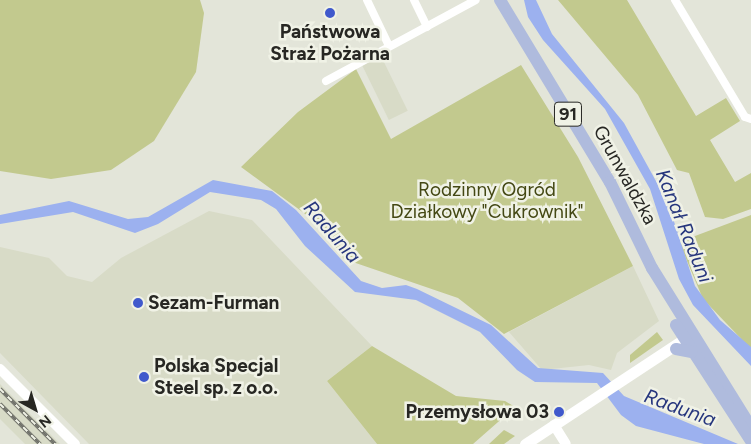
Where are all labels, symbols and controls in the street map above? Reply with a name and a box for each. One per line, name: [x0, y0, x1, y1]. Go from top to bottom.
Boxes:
marker: Państwowa Straż Pożarna: [324, 7, 336, 19]
place label: Państwowa Straż Pożarna: [270, 21, 390, 65]
road number: 91: [553, 98, 583, 130]
street label: Grunwaldzka: [588, 122, 662, 228]
water label: Kanał Raduni: [650, 166, 718, 286]
park label: Rodzinny Ogród Działkowy "Cukrownik": [390, 179, 584, 223]
water label: Radunia: [298, 196, 366, 268]
place label: Sezam-Furman: [148, 292, 279, 314]
marker: Sezam-Furman: [132, 297, 144, 309]
place label: Polska Specjal Steel sp. z o.o.: [154, 355, 278, 399]
marker: Polska Specjal Steel sp. z o.o.: [138, 371, 150, 383]
north arrow: [10, 384, 60, 434]
water label: Radunia: [641, 384, 719, 432]
place label: Przemysłowa 03: [406, 401, 549, 423]
marker: Przemysłowa 03: [553, 406, 565, 418]
text: N: [35, 411, 54, 431]

